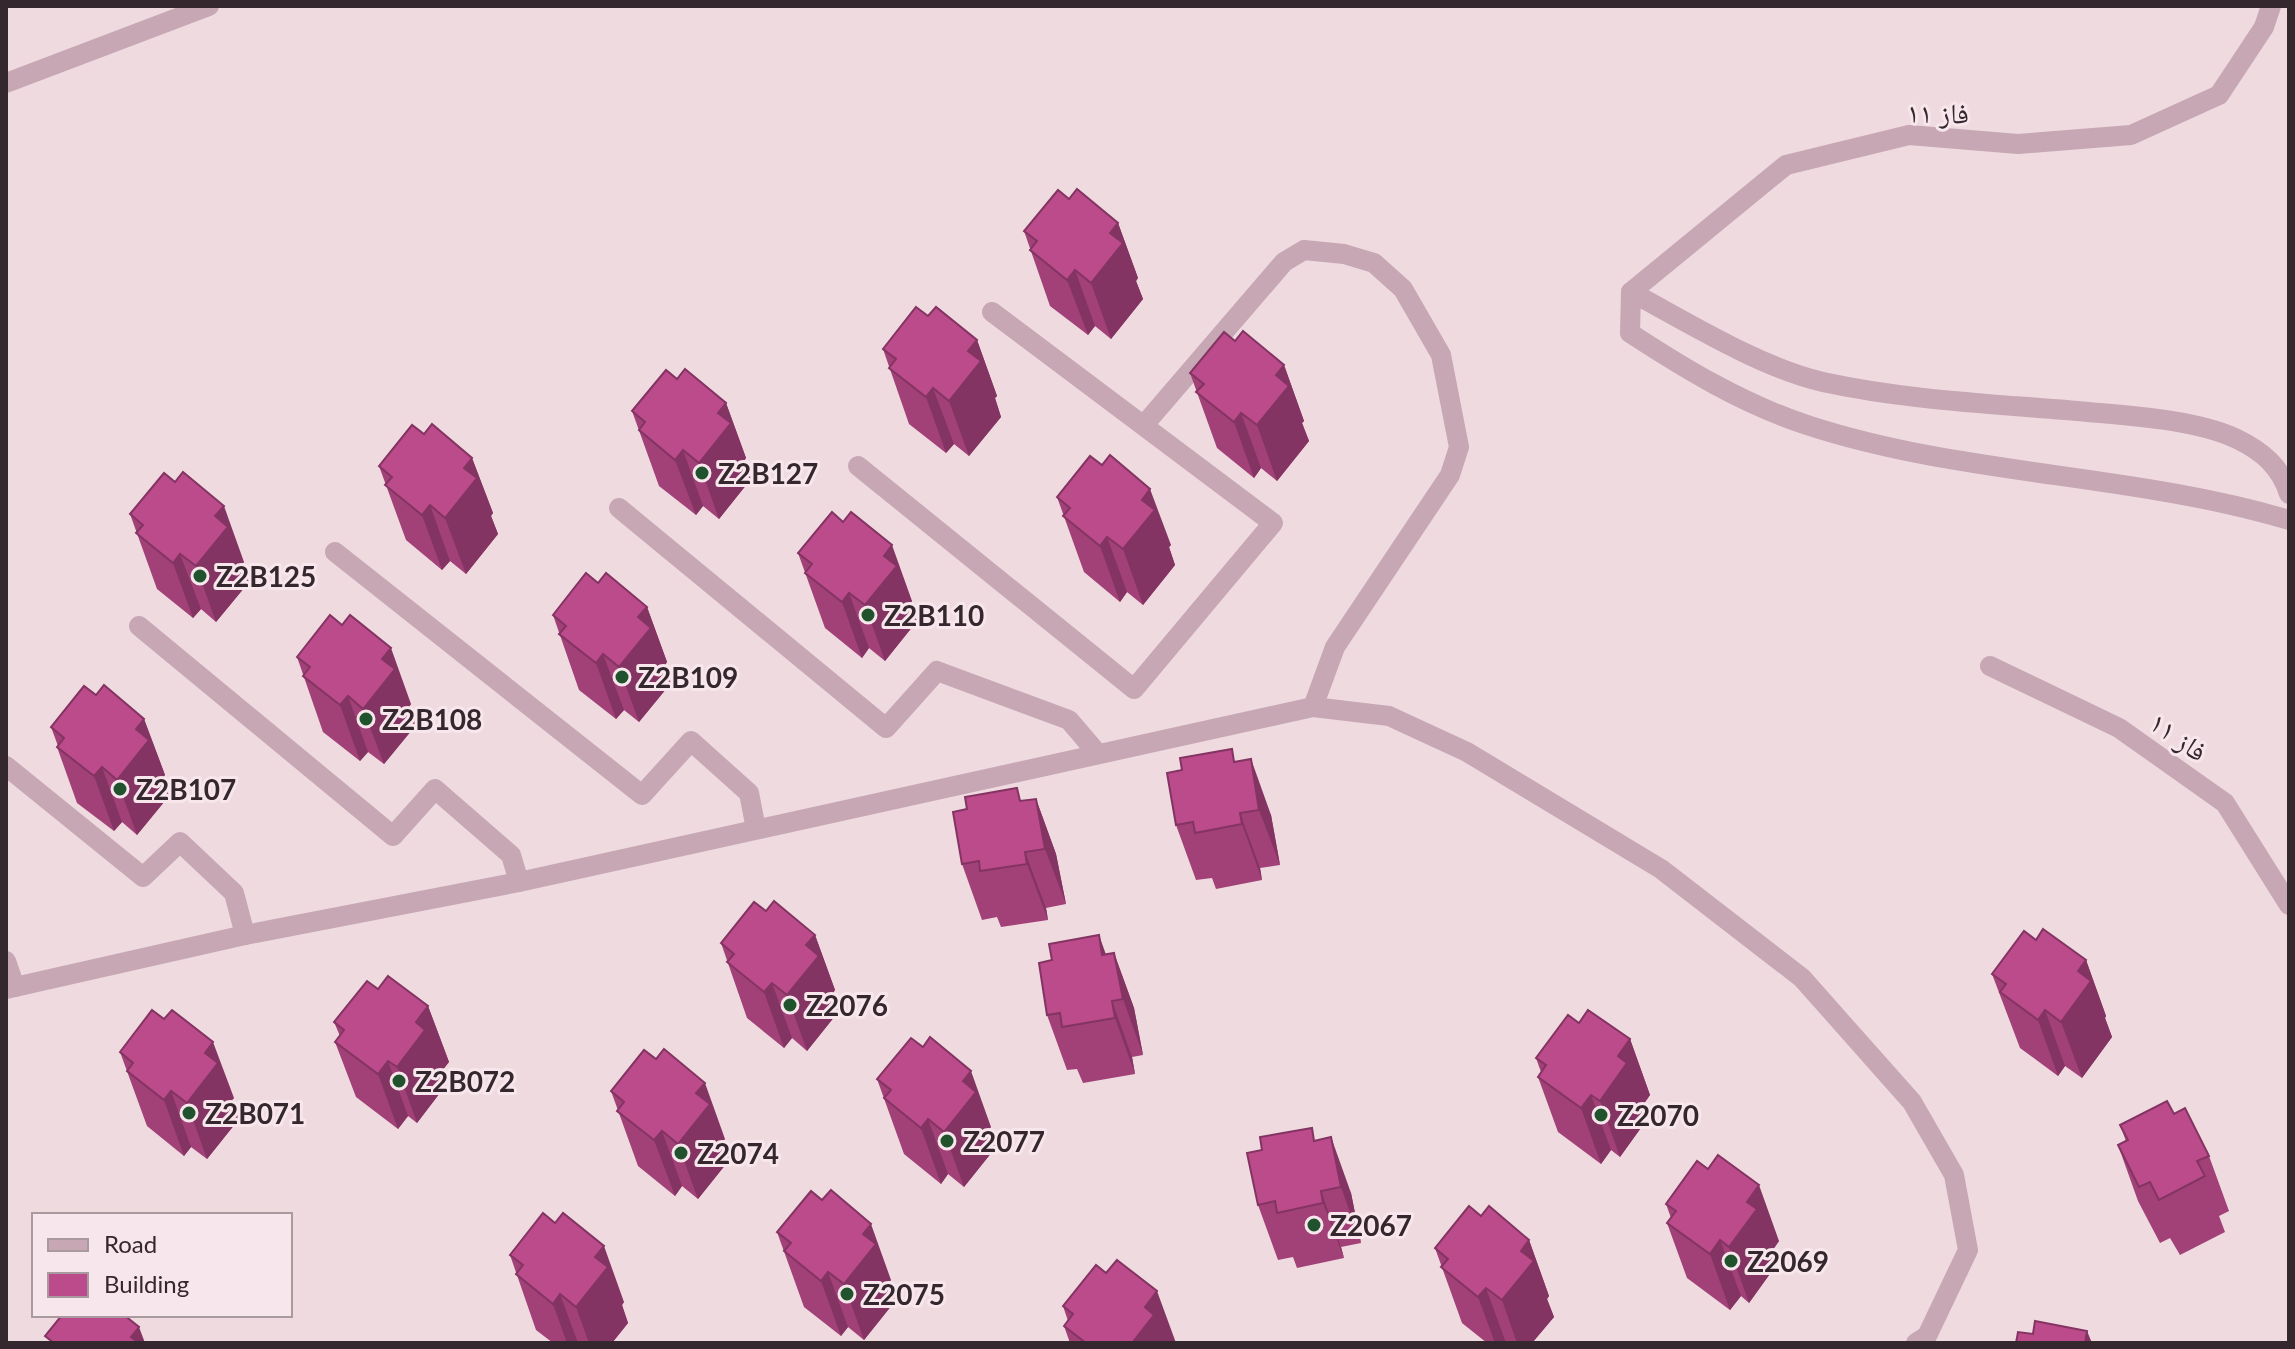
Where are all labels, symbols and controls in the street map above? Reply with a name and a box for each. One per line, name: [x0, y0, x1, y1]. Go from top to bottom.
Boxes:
street label: فاز ۱۱: [1907, 94, 1969, 130]
place label: Z2B127: [718, 456, 818, 490]
marker: Z2B127: [693, 464, 711, 482]
place label: Z2B125: [216, 559, 316, 593]
marker: Z2B125: [191, 567, 209, 585]
place label: Z2B110: [884, 598, 984, 632]
marker: Z2B110: [859, 606, 877, 624]
place label: Z2B109: [638, 660, 738, 694]
marker: Z2B109: [613, 668, 631, 686]
place label: Z2B108: [382, 702, 482, 736]
street label: فاز ۱۱: [2144, 704, 2214, 768]
marker: Z2B108: [357, 710, 375, 728]
place label: Z2B107: [136, 772, 236, 806]
marker: Z2B107: [111, 780, 129, 798]
place label: Z2076: [806, 988, 888, 1022]
marker: Z2076: [781, 996, 799, 1014]
place label: Z2B072: [415, 1064, 515, 1098]
marker: Z2B072: [390, 1072, 408, 1090]
place label: Z2B071: [205, 1096, 305, 1130]
place label: Z2070: [1617, 1098, 1699, 1132]
marker: Z2B071: [180, 1104, 198, 1122]
marker: Z2070: [1592, 1106, 1610, 1124]
place label: Z2077: [963, 1124, 1045, 1158]
marker: Z2077: [938, 1132, 956, 1150]
place label: Z2074: [697, 1136, 779, 1170]
marker: Z2074: [672, 1144, 690, 1162]
place label: Z2067: [1330, 1208, 1412, 1242]
legend: [32, 1213, 292, 1317]
marker: Z2067: [1305, 1216, 1323, 1234]
text: Road: [104, 1229, 157, 1258]
place label: Z2069: [1747, 1244, 1829, 1278]
marker: Z2069: [1722, 1252, 1740, 1270]
text: Building: [104, 1269, 189, 1298]
place label: Z2075: [863, 1277, 945, 1311]
marker: Z2075: [838, 1285, 856, 1303]

